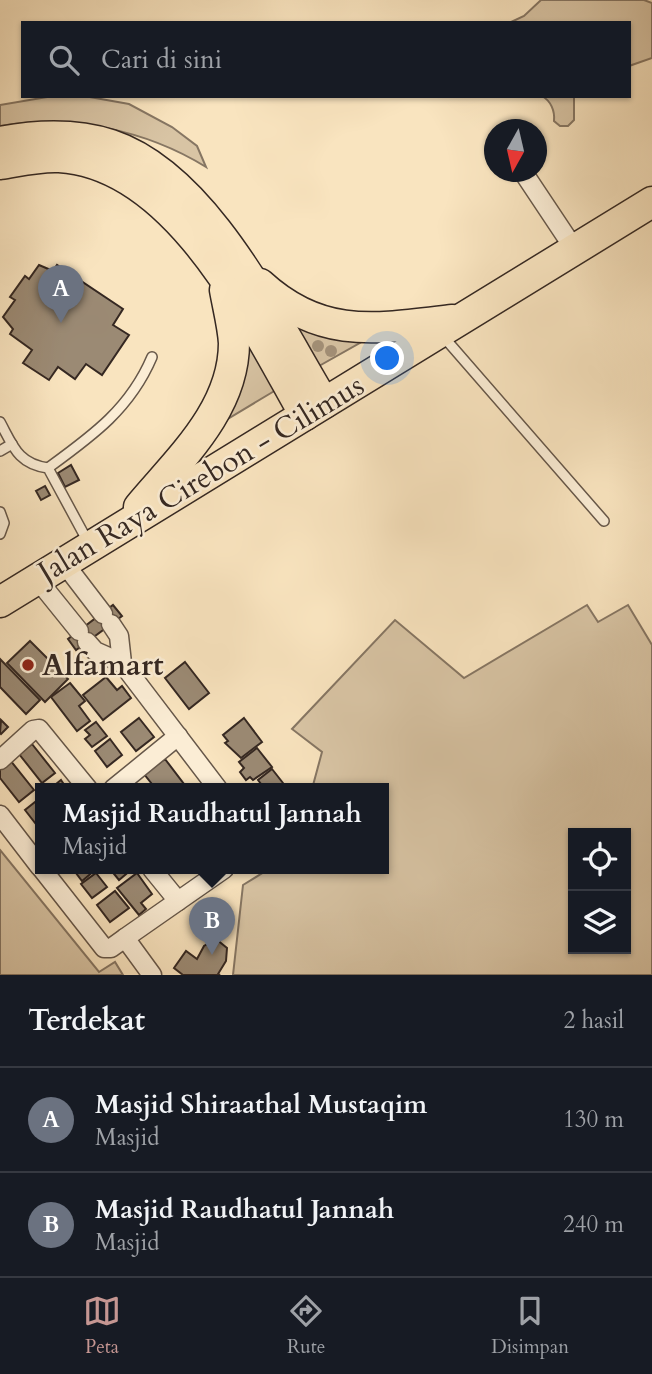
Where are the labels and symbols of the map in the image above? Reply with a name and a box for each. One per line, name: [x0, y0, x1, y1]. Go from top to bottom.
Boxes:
north arrow: [484, 119, 547, 182]
pin: A: [38, 265, 84, 323]
your location: [370, 341, 404, 375]
street label: Jalan Raya Cirebon - Cilimus: [27, 365, 372, 595]
place label: Alfamart: [42, 645, 164, 686]
marker: Alfamart: [20, 657, 36, 673]
pin: B: [189, 897, 235, 955]

